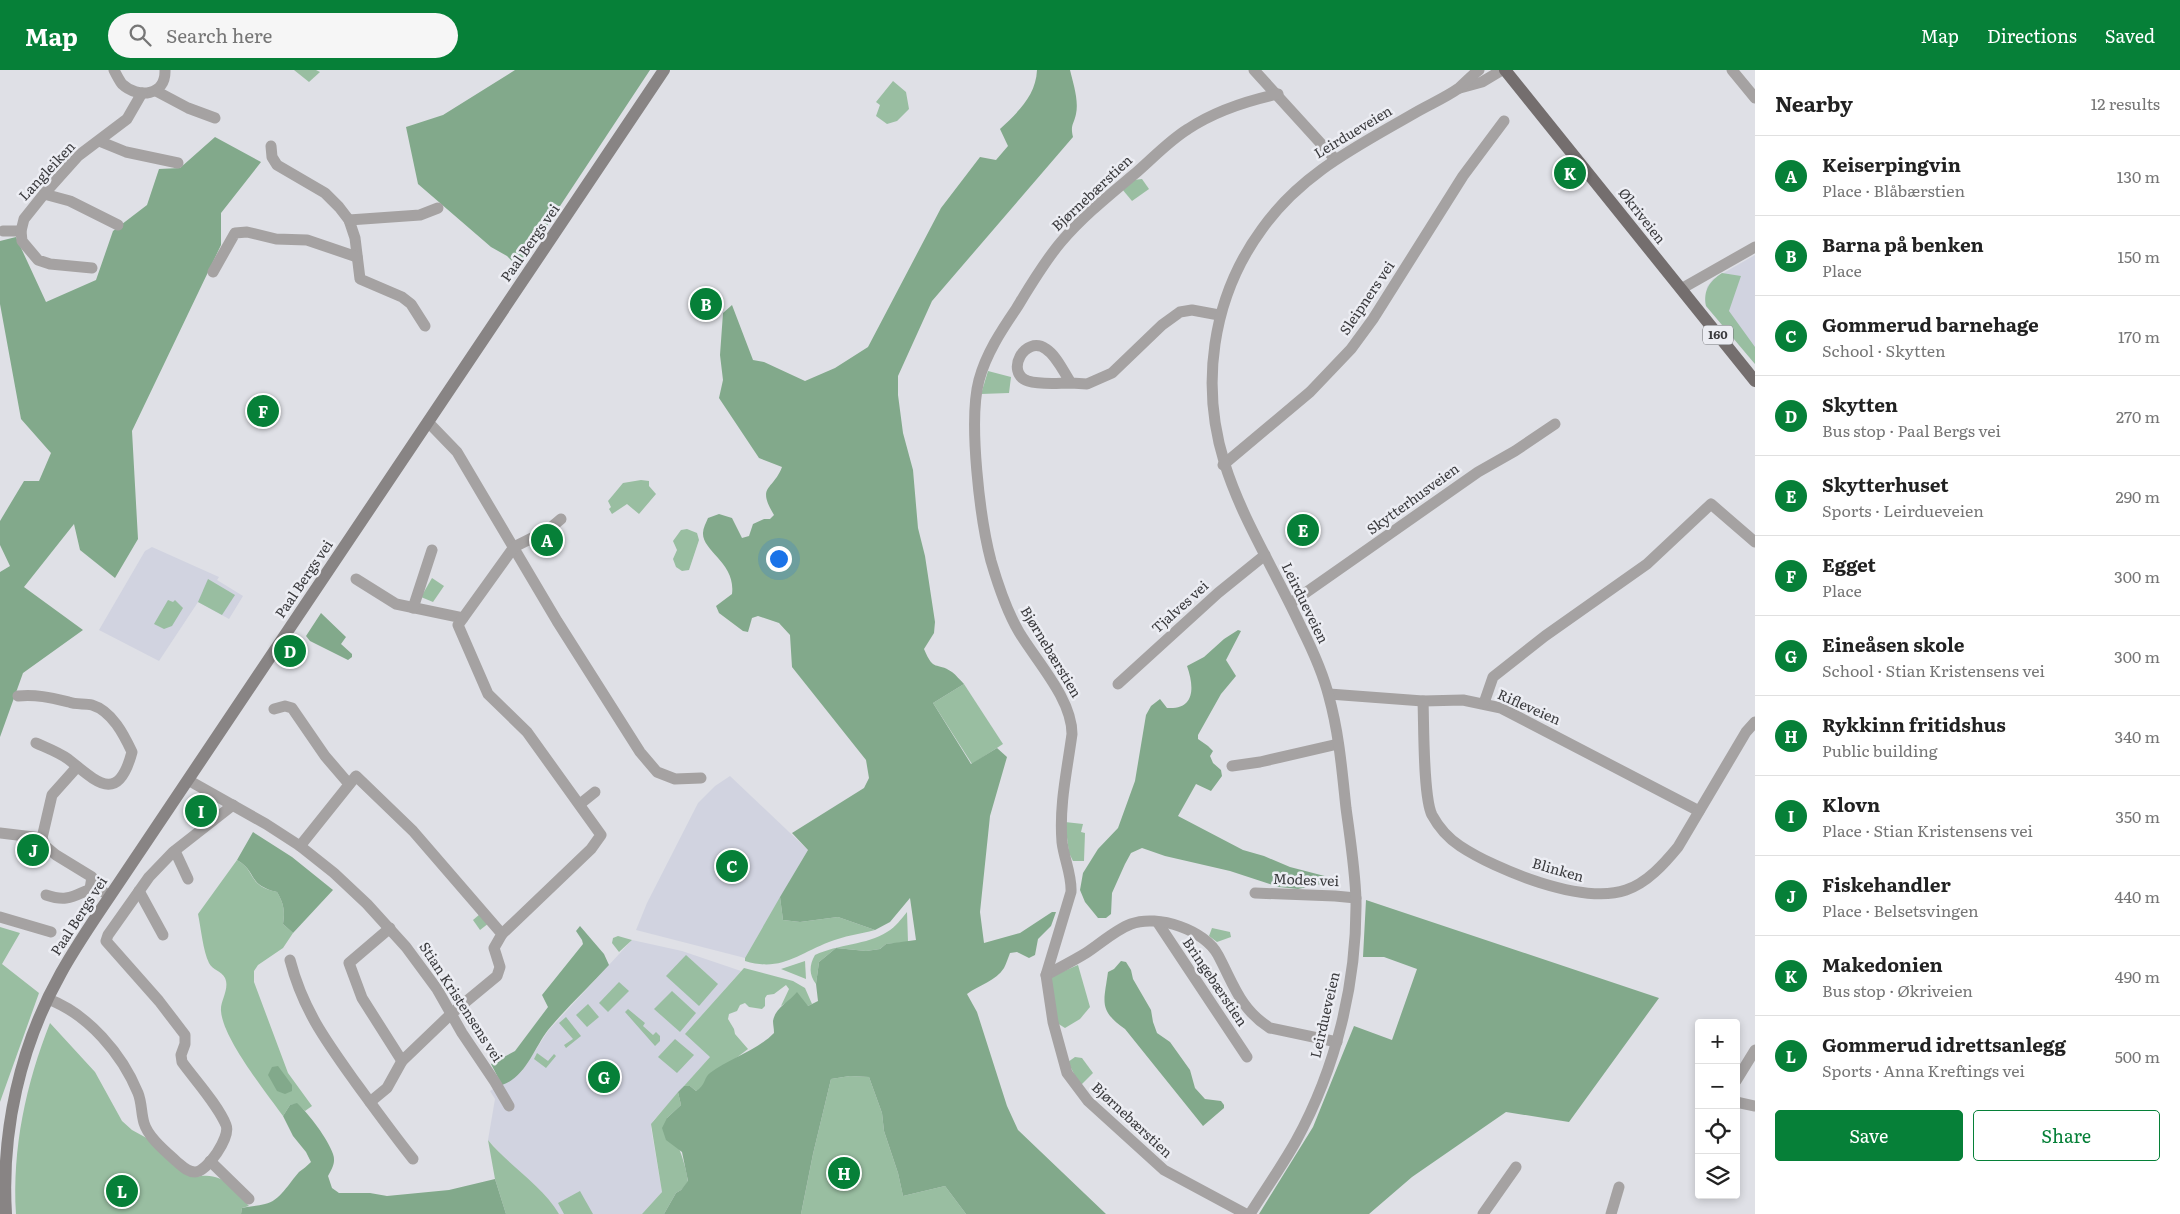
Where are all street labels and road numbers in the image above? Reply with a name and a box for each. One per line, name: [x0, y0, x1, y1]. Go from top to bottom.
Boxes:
street label: Leirdueveien: [1310, 100, 1395, 162]
street label: Langleiken: [14, 136, 79, 204]
street label: Bjørnebærstien: [1047, 150, 1136, 235]
street label: Økriveien: [1615, 183, 1671, 248]
street label: Paal Bergs vei: [495, 199, 564, 285]
street label: Sleipners vei: [1334, 256, 1398, 338]
road number: 160: [1703, 326, 1733, 344]
street label: Skytterhusveien: [1362, 458, 1463, 539]
street label: Paal Bergs vei: [270, 535, 337, 622]
street label: Leirdueveien: [1278, 559, 1334, 646]
street label: Tjalves vei: [1147, 575, 1212, 637]
street label: Bjørnebærstien: [1017, 602, 1087, 701]
street label: Rifleveien: [1495, 683, 1564, 729]
street label: Blinken: [1530, 852, 1586, 886]
street label: Modes vei: [1272, 868, 1340, 890]
street label: Paal Bergs vei: [45, 872, 111, 959]
street label: Bringebærstien: [1179, 933, 1253, 1030]
street label: Stian Kristensens vei: [415, 938, 508, 1066]
street label: Leirdueveien: [1304, 970, 1344, 1060]
street label: Bjørnebærstien: [1088, 1077, 1177, 1162]

